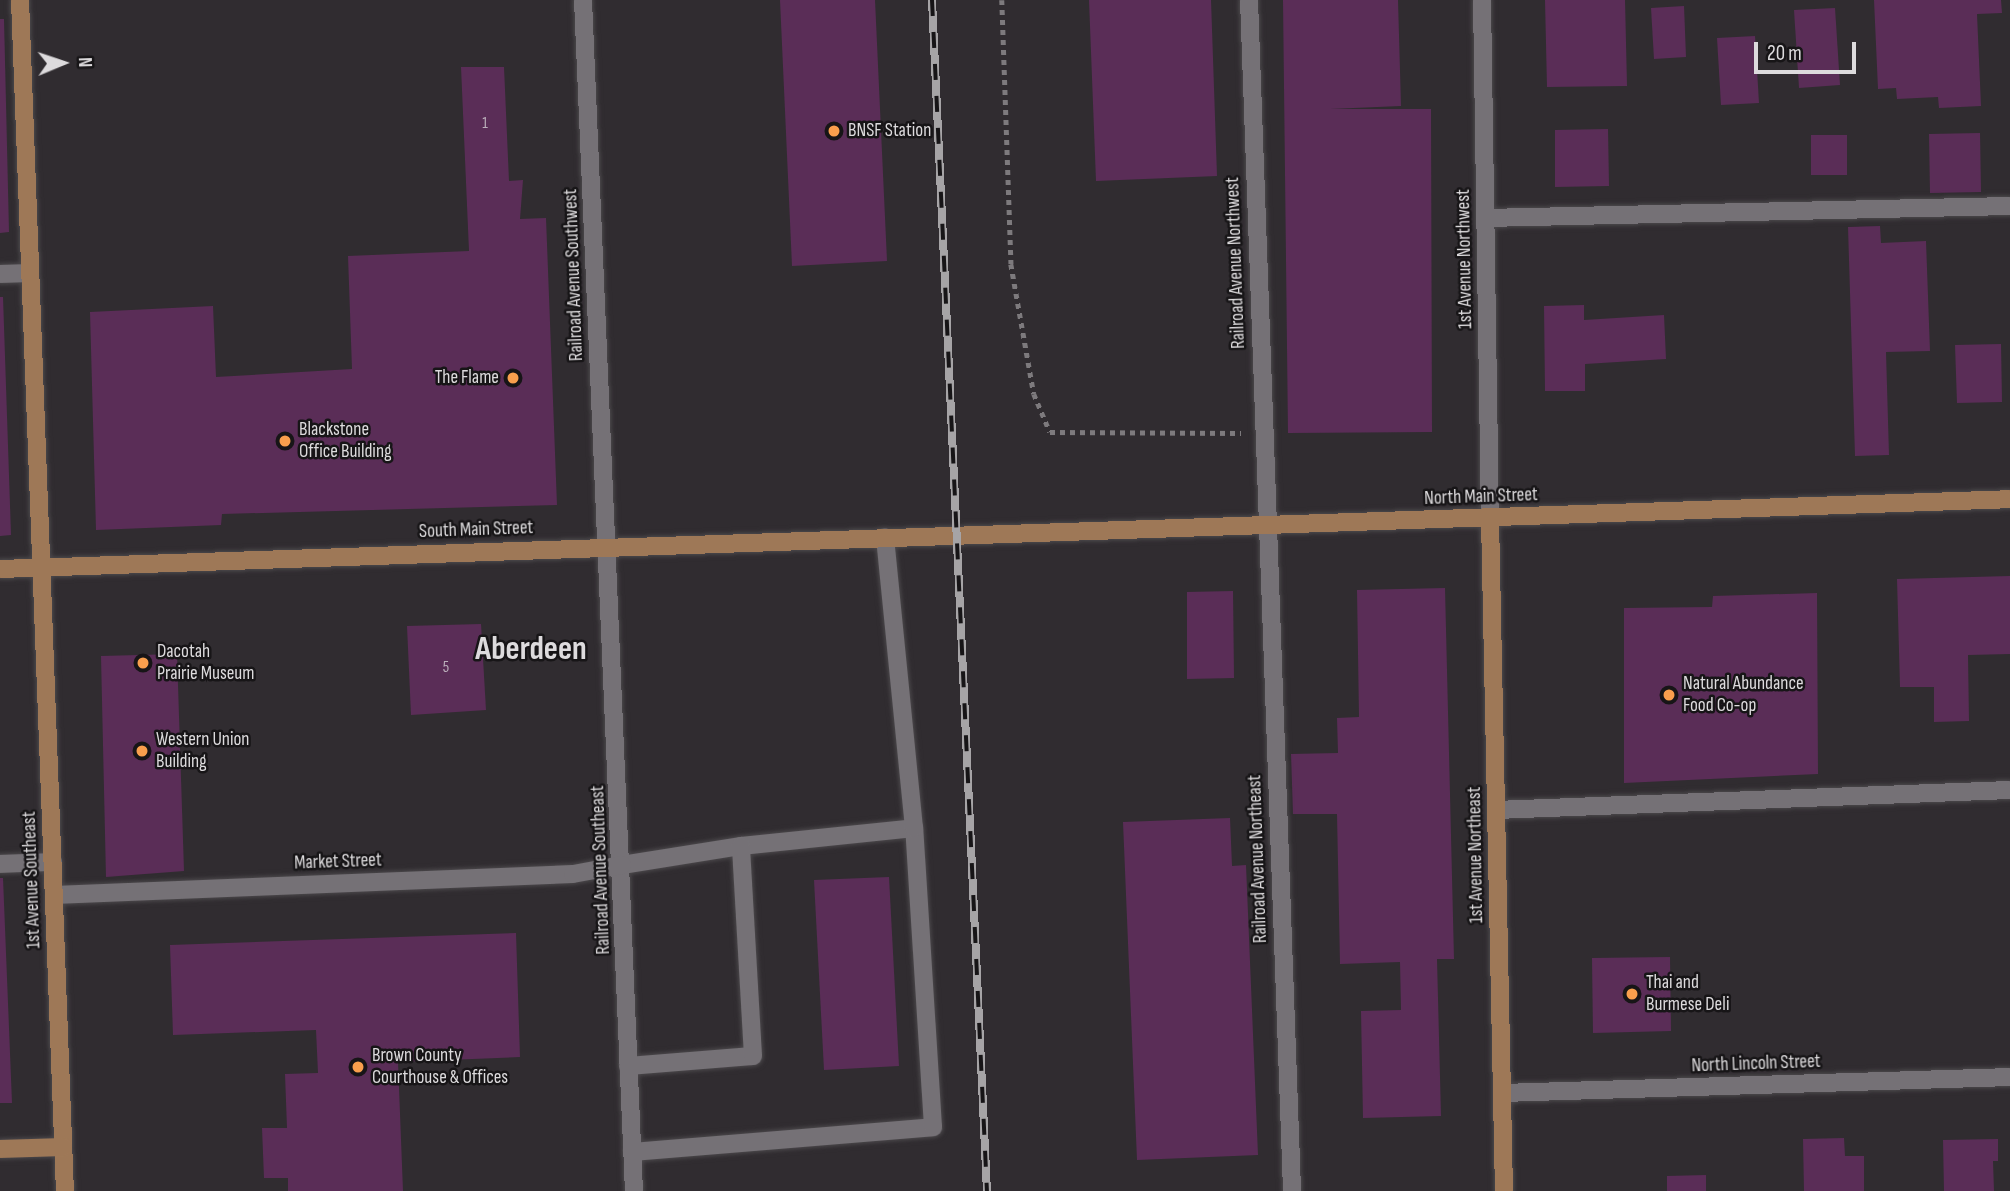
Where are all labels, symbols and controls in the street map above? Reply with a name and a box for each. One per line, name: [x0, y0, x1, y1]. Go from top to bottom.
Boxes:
north arrow: [28, 28, 98, 98]
scale bar: [1758, 28, 1860, 72]
text: 20 m: [1767, 41, 1802, 66]
text: N: [73, 57, 96, 68]
house number: 1: [482, 114, 488, 134]
place label: BNSF Station: [848, 120, 931, 142]
marker: BNSF Station: [826, 123, 842, 139]
street label: Railroad Avenue Northwest: [1222, 177, 1250, 349]
street label: Railroad Avenue Southwest: [560, 188, 588, 362]
street label: 1st Avenue Northwest: [1452, 189, 1478, 329]
place label: The Flame: [435, 367, 499, 389]
marker: The Flame: [505, 370, 521, 386]
place label: Blackstone Office Building: [299, 419, 392, 463]
marker: Blackstone Office Building: [277, 433, 293, 449]
street label: North Main Street: [1424, 484, 1538, 510]
street label: South Main Street: [418, 517, 534, 543]
district label: Aberdeen: [475, 630, 587, 670]
place label: Dacotah Prairie Museum: [157, 641, 254, 685]
marker: Dacotah Prairie Museum: [135, 655, 151, 671]
house number: 5: [443, 658, 449, 678]
place label: Natural Abundance Food Co-op: [1683, 673, 1804, 717]
marker: Natural Abundance Food Co-op: [1661, 687, 1677, 703]
place label: Western Union Building: [156, 729, 249, 773]
marker: Western Union Building: [134, 743, 150, 759]
street label: Railroad Avenue Northeast: [1244, 774, 1272, 944]
street label: Railroad Avenue Southeast: [587, 785, 615, 955]
street label: 1st Avenue Northeast: [1463, 787, 1489, 923]
street label: 1st Avenue Southeast: [18, 811, 46, 949]
street label: Market Street: [294, 849, 382, 875]
place label: Thai and Burmese Deli: [1646, 972, 1730, 1016]
marker: Thai and Burmese Deli: [1624, 986, 1640, 1002]
place label: Brown County Courthouse & Offices: [372, 1045, 508, 1089]
street label: North Lincoln Street: [1691, 1050, 1821, 1078]
marker: Brown County Courthouse & Offices: [350, 1059, 366, 1075]

